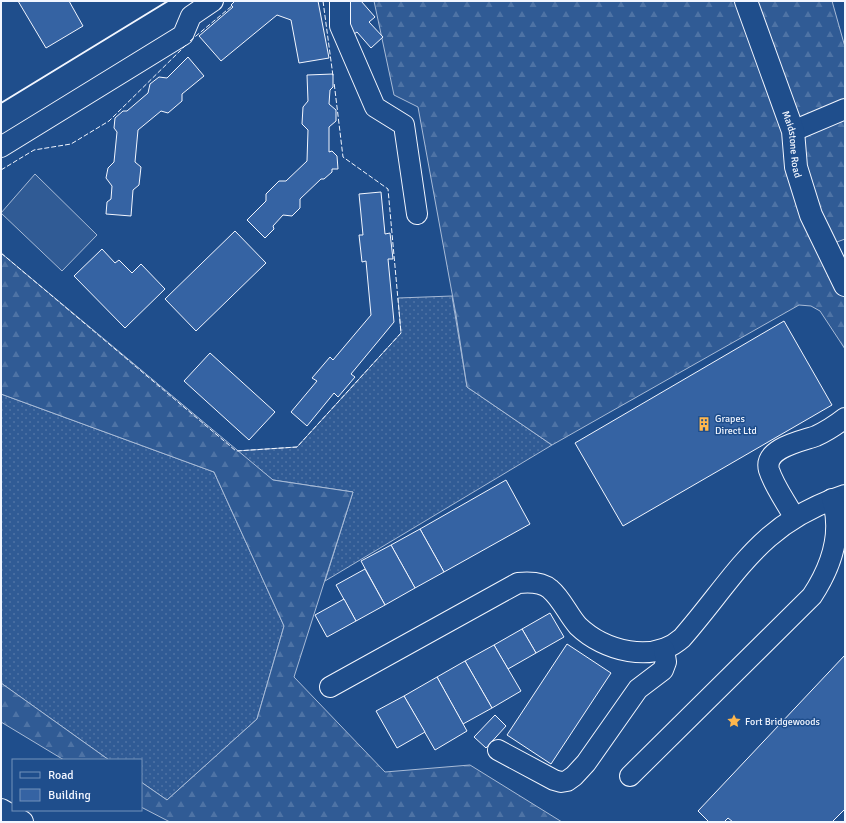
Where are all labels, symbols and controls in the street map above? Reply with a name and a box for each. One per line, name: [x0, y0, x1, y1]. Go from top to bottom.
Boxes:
street label: Maidstone Road: [779, 109, 804, 179]
place label: Grapes Direct Ltd: [715, 413, 757, 437]
building icon: Grapes Direct Ltd: [696, 416, 712, 432]
place icon: Fort Bridgewoods: [726, 713, 742, 729]
place label: Fort Bridgewoods: [745, 716, 820, 728]
legend: [12, 759, 142, 811]
text: Road: [48, 768, 74, 783]
text: Building: [48, 788, 91, 803]

